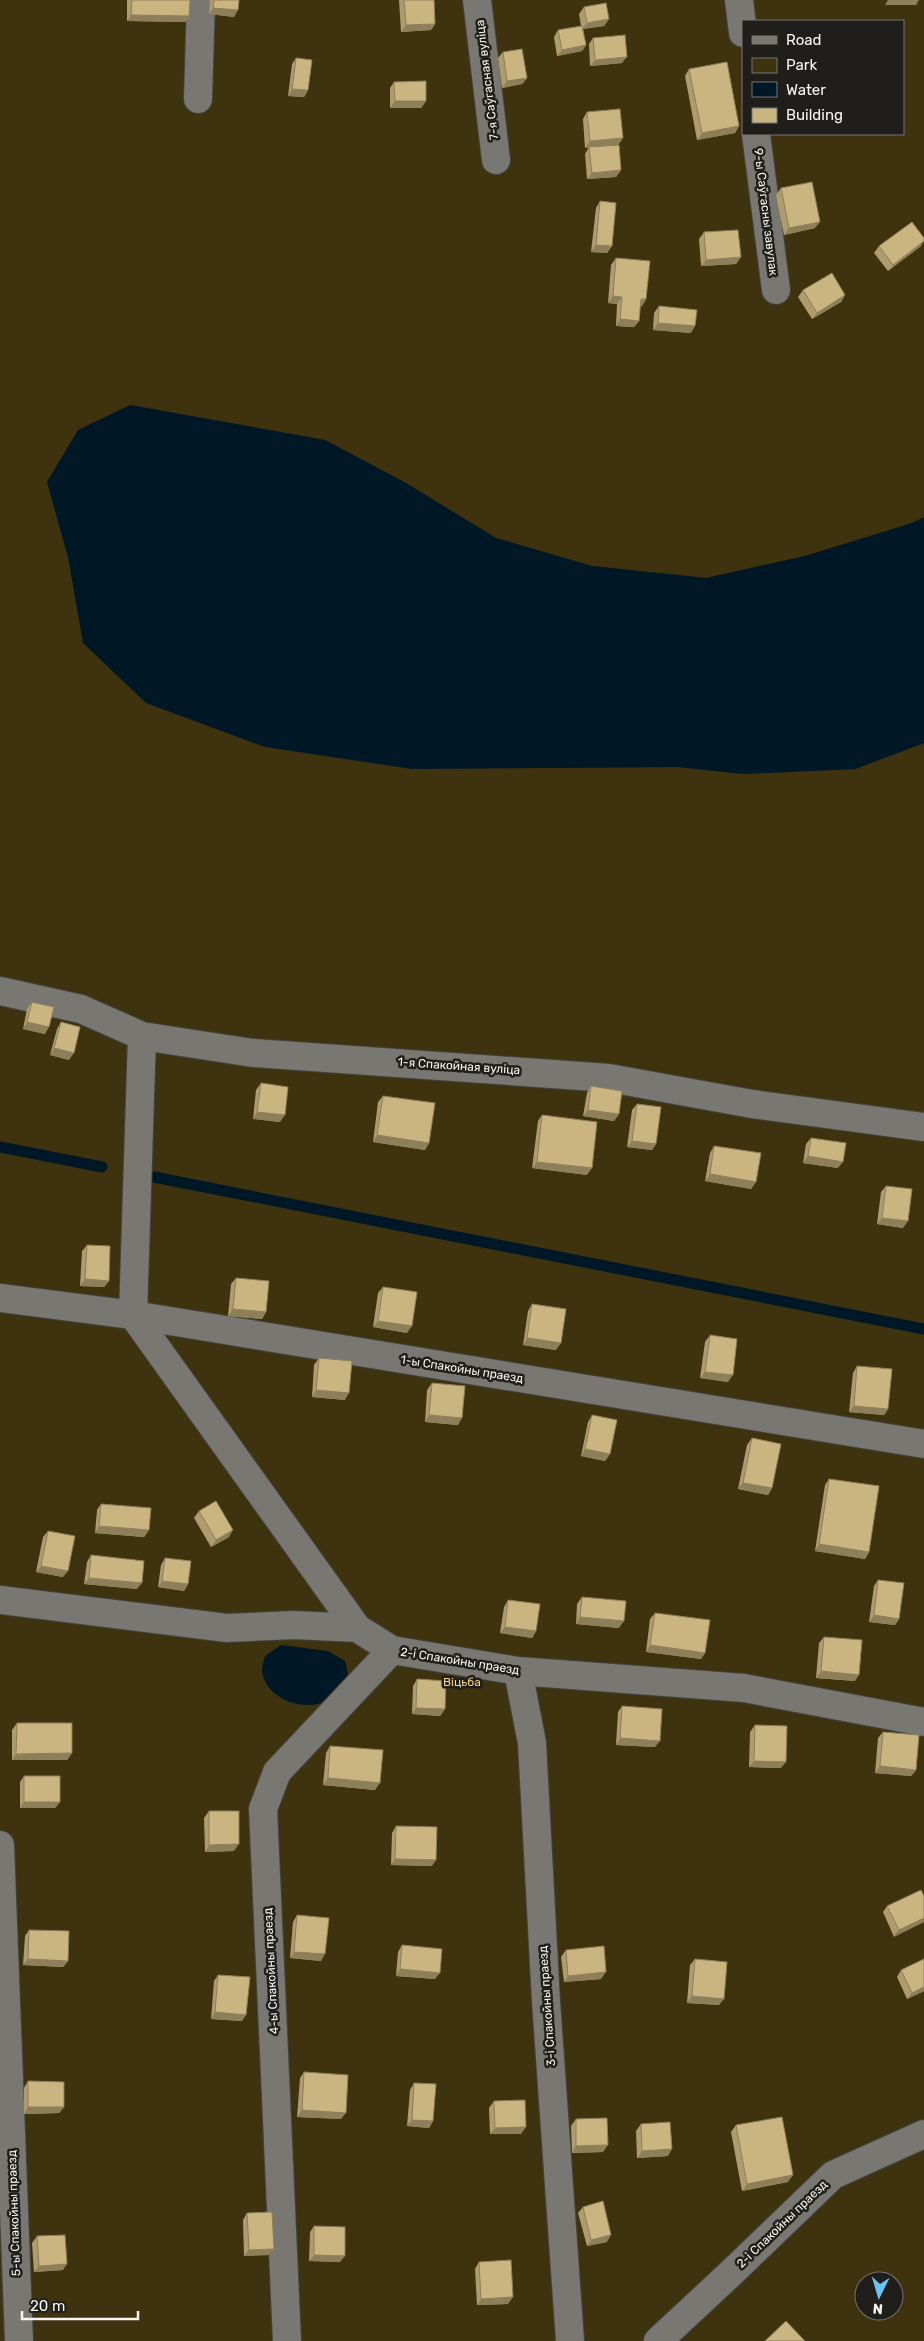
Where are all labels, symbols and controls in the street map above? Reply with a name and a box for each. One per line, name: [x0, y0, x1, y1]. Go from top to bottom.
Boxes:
street label: 7-я Саўгасная вуліца: [473, 19, 501, 141]
legend: [742, 20, 904, 135]
text: Road: [786, 31, 822, 49]
text: Park: [786, 56, 817, 74]
text: Water: [786, 81, 826, 99]
text: Building: [786, 106, 843, 124]
street label: 9-ы Саўгасны завулак: [751, 147, 781, 277]
street label: 1-я Спакойная вуліца: [397, 1055, 521, 1077]
street label: 1-ы Спакойны праезд: [400, 1352, 524, 1386]
street label: 2-і Спакойны праезд: [400, 1645, 520, 1677]
park label: Віцьба: [443, 1675, 481, 1689]
street label: 4-ы Спакойны праезд: [261, 1907, 281, 2035]
street label: 3-і Спакойны праезд: [536, 1945, 558, 2067]
street label: 5-ы Спакойны праезд: [5, 2150, 23, 2276]
street label: 2-і Спакойны праезд: [734, 2177, 830, 2271]
north arrow: [854, 2271, 904, 2321]
scale bar: [22, 2288, 139, 2320]
text: 20 m: [30, 2297, 65, 2315]
text: N: [872, 2300, 884, 2317]

